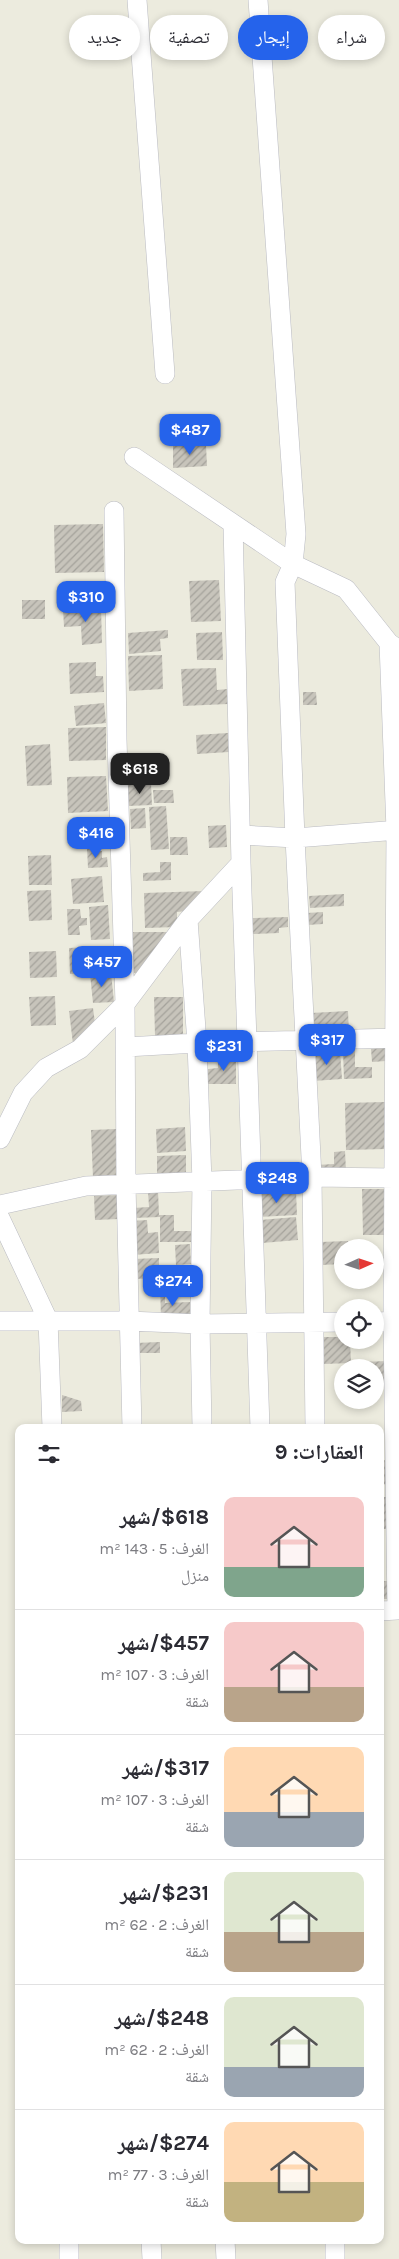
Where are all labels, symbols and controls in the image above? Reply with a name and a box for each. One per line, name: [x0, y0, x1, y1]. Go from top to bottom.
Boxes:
chip: جديد: [69, 15, 140, 60]
chip: تصفية: [150, 15, 228, 60]
chip: إيجار: [238, 15, 308, 60]
chip: شراء: [318, 15, 385, 60]
pin: $487: [160, 414, 220, 456]
text: $487: [171, 420, 209, 439]
pin: $310: [56, 580, 116, 623]
text: $310: [68, 587, 104, 606]
pin: $618: [110, 752, 170, 795]
text: $618: [122, 759, 158, 778]
pin: $416: [66, 816, 126, 859]
text: $416: [78, 823, 114, 842]
pin: $457: [72, 946, 132, 988]
text: $457: [83, 952, 121, 971]
pin: $317: [297, 1024, 357, 1066]
pin: $231: [194, 1030, 254, 1072]
text: $317: [310, 1030, 344, 1049]
text: $231: [206, 1036, 242, 1055]
pin: $248: [247, 1162, 307, 1204]
text: $248: [257, 1168, 297, 1187]
north arrow: [334, 1239, 384, 1289]
map controls: [334, 1239, 384, 1409]
pin: $274: [143, 1264, 203, 1307]
text: $274: [154, 1271, 192, 1290]
button: locate: [334, 1299, 384, 1349]
button: layers: [334, 1359, 384, 1409]
icon: filters: [35, 1440, 63, 1468]
text: العقارات: 9: [275, 1440, 364, 1464]
text: $618/شهر: [119, 1505, 209, 1529]
icon: home: [264, 1517, 324, 1577]
text: الغرف: 5 · 143 m²: [99, 1539, 209, 1558]
text: منزل: [181, 1566, 209, 1585]
text: $457/شهر: [118, 1631, 209, 1655]
icon: home: [264, 1642, 324, 1702]
text: الغرف: 3 · 107 m²: [100, 1665, 209, 1684]
text: شقة: [185, 1692, 209, 1711]
text: $317/شهر: [122, 1756, 209, 1780]
icon: home: [264, 1767, 324, 1827]
text: الغرف: 3 · 107 m²: [100, 1790, 209, 1809]
text: شقة: [185, 1817, 209, 1836]
text: $231/شهر: [120, 1881, 209, 1905]
icon: home: [264, 1892, 324, 1952]
text: الغرف: 2 · 62 m²: [104, 1915, 209, 1934]
text: شقة: [185, 1942, 209, 1961]
text: $248/شهر: [115, 2006, 209, 2030]
icon: home: [264, 2017, 324, 2077]
text: الغرف: 2 · 62 m²: [104, 2040, 209, 2059]
text: شقة: [185, 2067, 209, 2086]
text: $274/شهر: [118, 2131, 209, 2155]
icon: home: [264, 2142, 324, 2202]
text: الغرف: 3 · 77 m²: [107, 2165, 209, 2184]
text: شقة: [185, 2192, 209, 2211]

